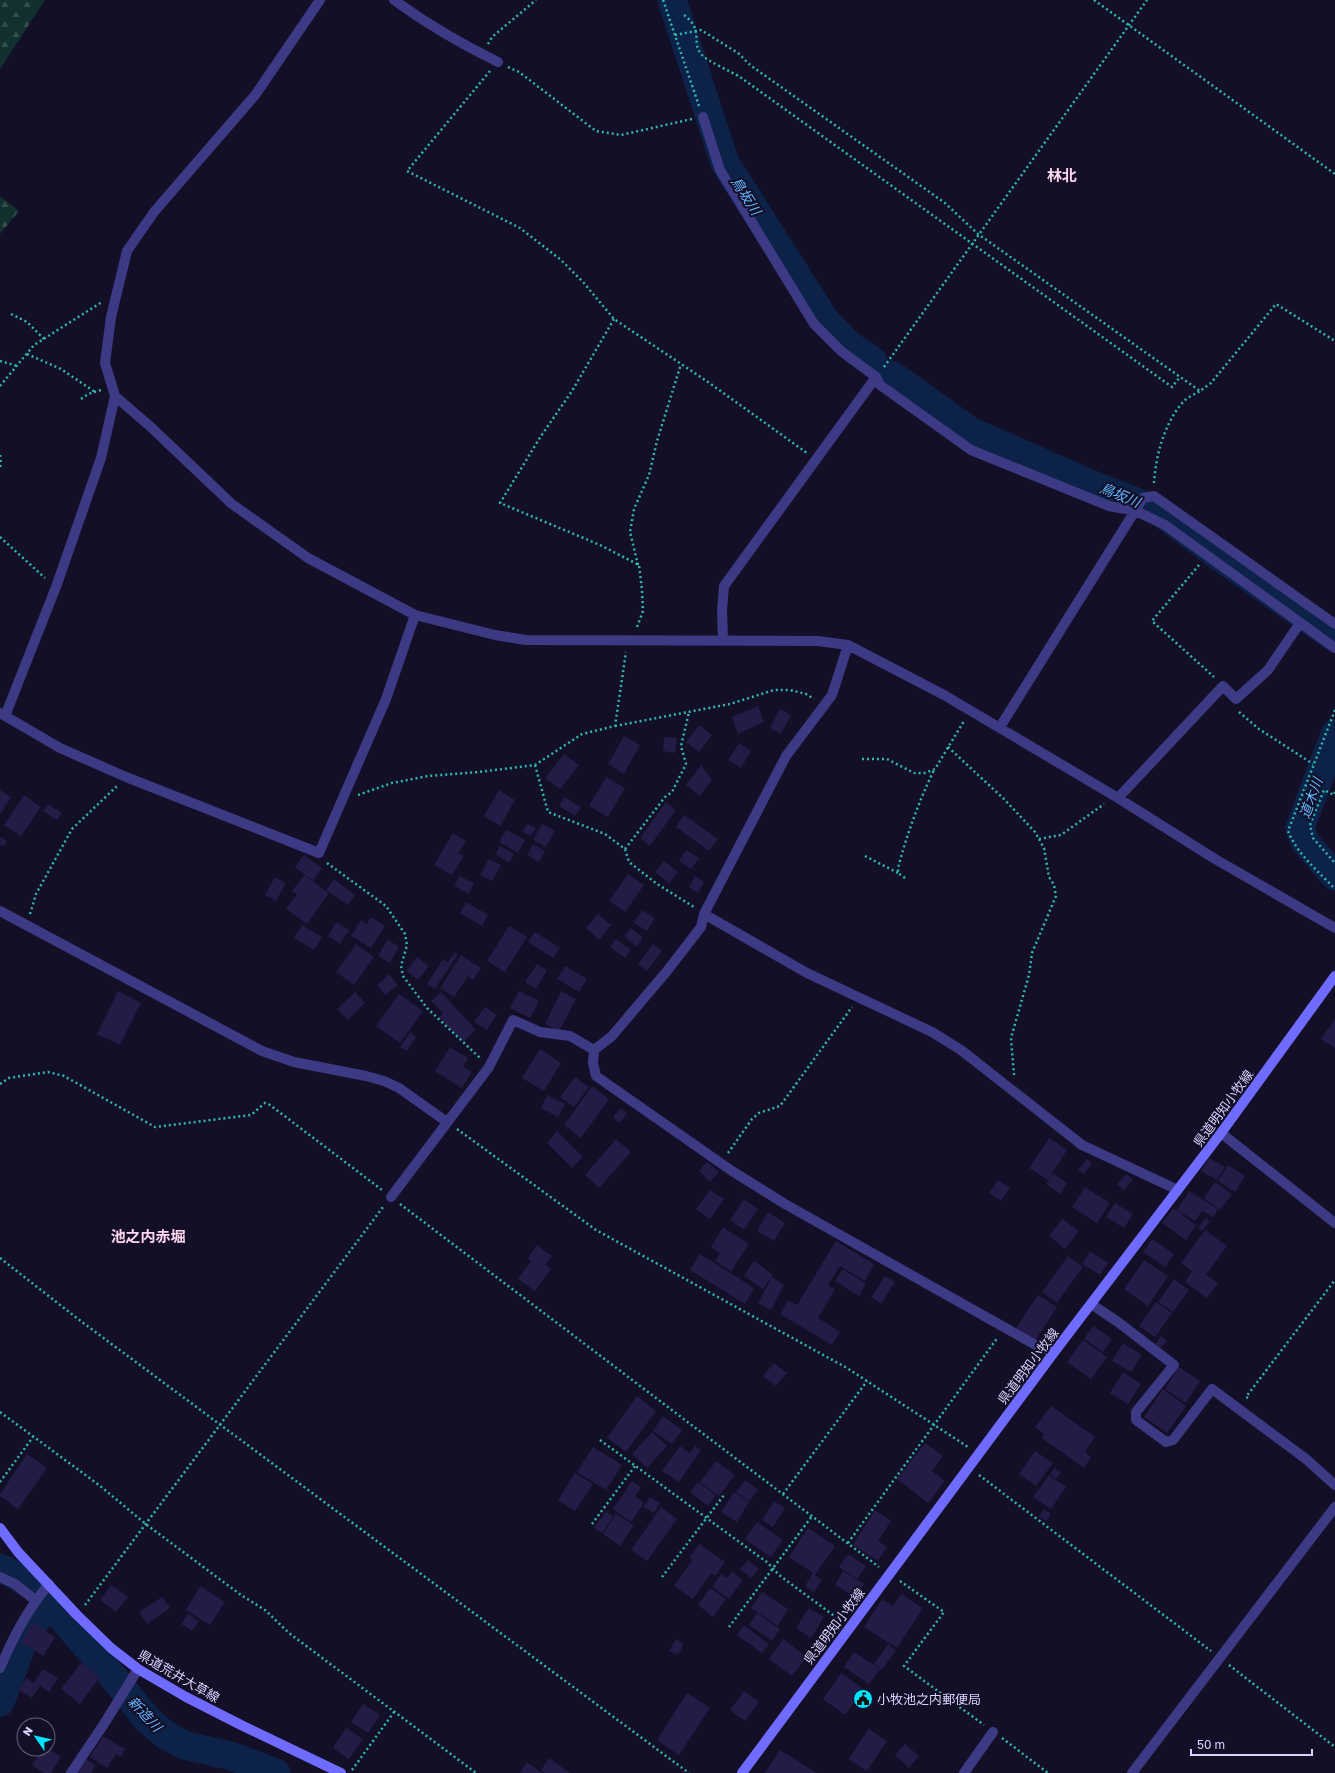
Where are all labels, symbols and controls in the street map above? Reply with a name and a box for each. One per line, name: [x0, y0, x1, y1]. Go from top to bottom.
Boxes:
district label: 林北: [1047, 166, 1077, 184]
water label: 鳥坂川: [728, 173, 766, 220]
water label: 鳥坂川: [1098, 479, 1145, 511]
water label: 道木川: [1295, 773, 1326, 820]
street label: 県道明知小牧線: [1190, 1066, 1256, 1150]
district label: 池之内赤堀: [110, 1227, 186, 1245]
street label: 県道明知小牧線: [994, 1325, 1062, 1407]
street label: 県道明知小牧線: [800, 1585, 868, 1667]
street label: 県道荒井大草線: [136, 1646, 222, 1706]
public building icon: 小牧池之内郵便局: [852, 1688, 874, 1710]
place label: 小牧池之内郵便局: [877, 1691, 981, 1707]
water label: 新造川: [125, 1693, 167, 1736]
north arrow: [16, 1717, 56, 1757]
text: N: [20, 1724, 35, 1738]
scale bar: [1191, 1731, 1312, 1757]
text: 50 m: [1197, 1737, 1225, 1752]

